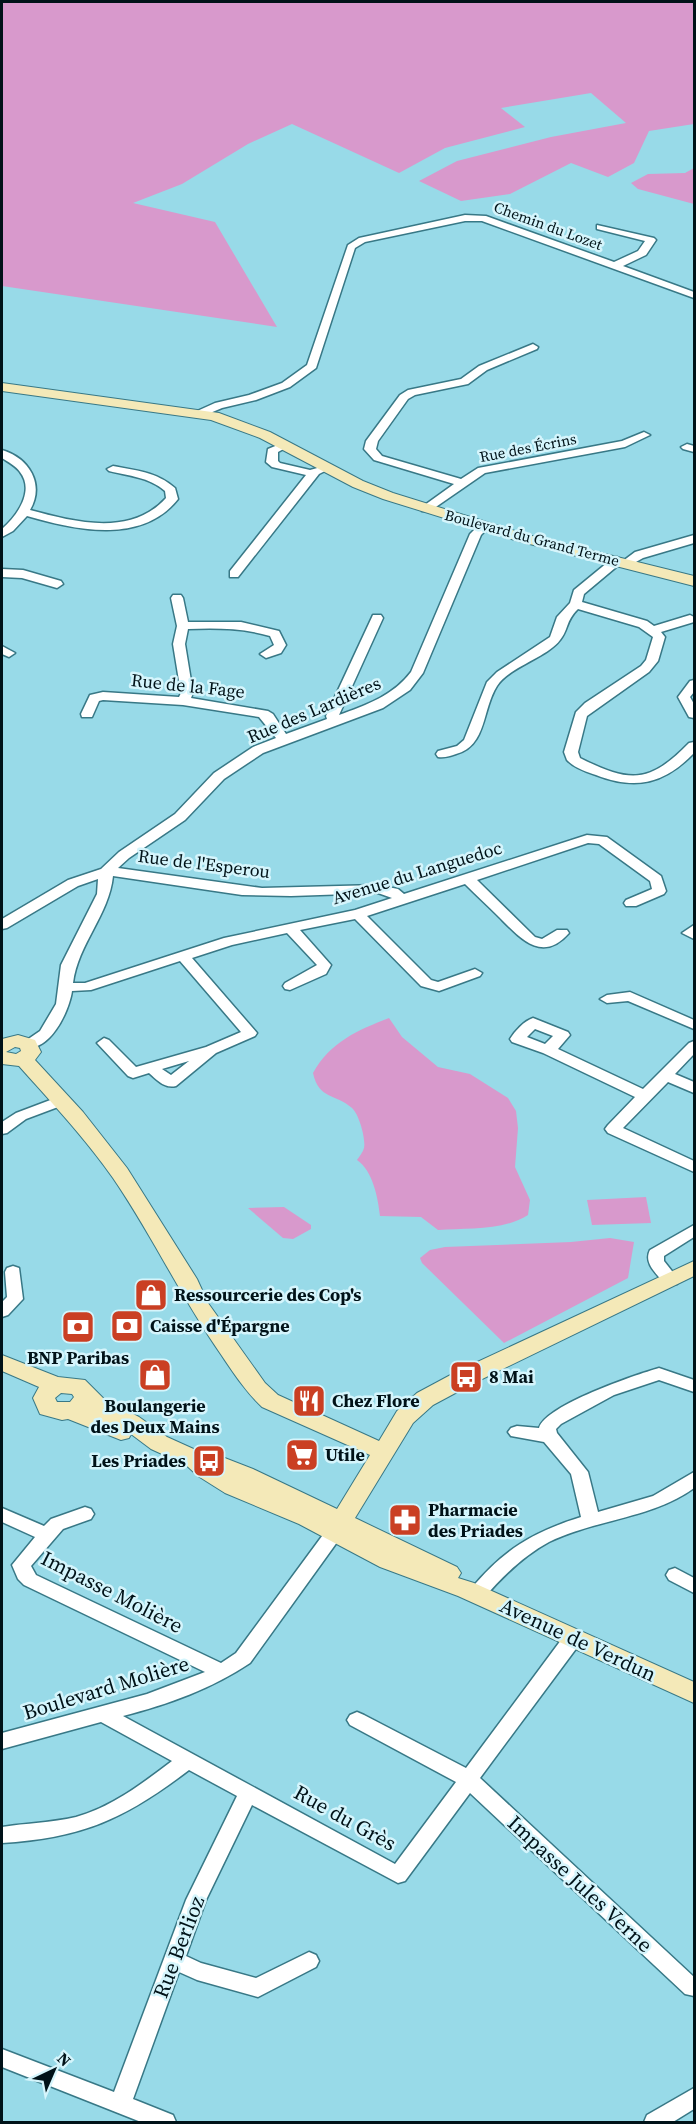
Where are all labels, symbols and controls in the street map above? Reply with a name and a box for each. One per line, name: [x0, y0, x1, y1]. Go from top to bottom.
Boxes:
street label: Chemin du Lozet: [491, 196, 605, 255]
street label: Rue des Écrins: [478, 428, 578, 467]
street label: Boulevard du Grand Terme: [443, 504, 622, 571]
street label: Rue de la Fage: [130, 667, 246, 704]
street label: Rue des Lardières: [243, 670, 385, 749]
street label: Avenue du Languedoc: [329, 835, 505, 910]
street label: Rue de l'Esperou: [137, 843, 272, 884]
shop icon: Ressourcerie des Cop's: [133, 1277, 169, 1313]
place label: Ressourcerie des Cop's: [174, 1282, 362, 1307]
bank icon: Caisse d'Épargne: [109, 1308, 145, 1344]
bank icon: BNP Paribas: [60, 1309, 96, 1345]
place label: Caisse d'Épargne: [150, 1313, 290, 1338]
place label: BNP Paribas: [27, 1345, 129, 1370]
shop icon: Boulangerie des Deux Mains: [137, 1357, 173, 1393]
bus stop icon: 8 Mai: [448, 1359, 484, 1395]
place label: 8 Mai: [489, 1364, 534, 1389]
restaurant icon: Chez Flore: [291, 1383, 327, 1419]
place label: Chez Flore: [332, 1388, 420, 1413]
place label: Boulangerie des Deux Mains: [90, 1393, 220, 1439]
supermarket icon: Utile: [284, 1437, 320, 1473]
place label: Utile: [325, 1442, 365, 1467]
bus stop icon: Les Priades: [191, 1443, 227, 1479]
place label: Les Priades: [91, 1448, 186, 1473]
place label: Pharmacie des Priades: [428, 1497, 523, 1543]
pharmacy icon: Pharmacie des Priades: [387, 1502, 423, 1538]
street label: Impasse Molière: [36, 1543, 188, 1640]
street label: Avenue de Verdun: [495, 1591, 661, 1689]
street label: Boulevard Molière: [19, 1648, 192, 1727]
street label: Rue du Grès: [289, 1778, 402, 1858]
street label: Impasse Jules Verne: [501, 1809, 659, 1959]
street label: Rue Berlioz: [146, 1891, 211, 2002]
north arrow: [24, 2040, 84, 2100]
text: N: [53, 2047, 77, 2071]

